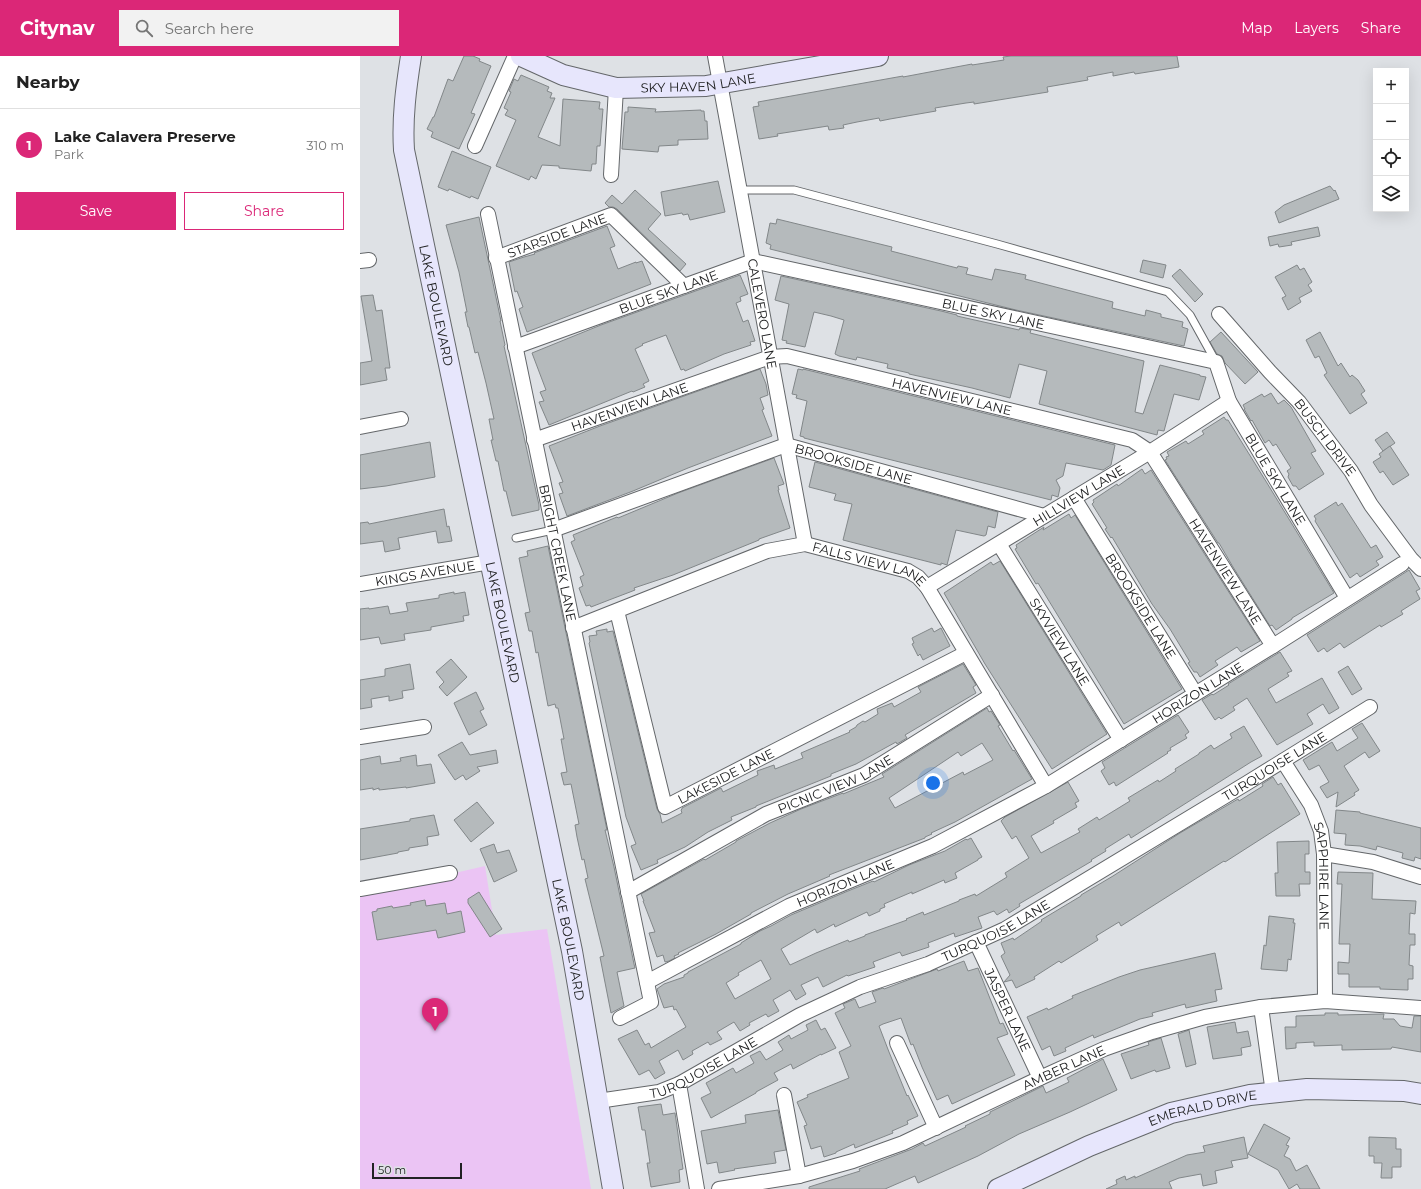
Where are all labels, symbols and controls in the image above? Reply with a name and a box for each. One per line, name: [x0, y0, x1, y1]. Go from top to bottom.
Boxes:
search box: [119, 10, 399, 46]
text: Citynav: [20, 17, 95, 40]
icon: search: [133, 17, 155, 39]
text: Search here: [165, 19, 254, 38]
text: Map: [1241, 19, 1272, 37]
text: Layers: [1294, 19, 1339, 37]
text: Share: [1361, 19, 1401, 37]
map controls: [1373, 68, 1409, 212]
button: +: [1373, 68, 1409, 104]
street label: SKY HAVEN LANE: [640, 70, 757, 95]
text: Nearby: [16, 72, 80, 92]
button: −: [1373, 104, 1409, 140]
text: Lake Calavera Preserve: [54, 127, 236, 146]
text: 1: [26, 137, 32, 153]
text: 310 m: [306, 137, 344, 153]
button: locate: [1373, 140, 1409, 176]
text: Park: [54, 146, 84, 162]
button: layers: [1373, 176, 1409, 212]
button: Save: [16, 192, 176, 230]
button: Share: [184, 192, 344, 230]
street label: STARSIDE LANE: [505, 209, 609, 261]
street label: LAKE BOULEVARD: [416, 243, 457, 368]
street label: CALEVERO LANE: [744, 257, 781, 370]
street label: BLUE SKY LANE: [617, 266, 720, 317]
street label: BLUE SKY LANE: [941, 294, 1046, 332]
street label: HAVENVIEW LANE: [890, 374, 1014, 418]
street label: HAVENVIEW LANE: [569, 379, 690, 434]
street label: BUSCH DRIVE: [1291, 395, 1360, 479]
street label: BLUE SKY LANE: [1242, 430, 1309, 528]
street label: BROOKSIDE LANE: [793, 440, 914, 487]
street label: HILLVIEW LANE: [1029, 461, 1127, 529]
street label: BRIGHT CREEK LANE: [536, 483, 580, 623]
street label: HAVENVIEW LANE: [1186, 515, 1265, 627]
street label: FALLS VIEW LANE: [811, 538, 930, 589]
street label: BROOKSIDE LANE: [1102, 550, 1180, 662]
street label: KINGS AVENUE: [374, 557, 476, 589]
street label: LAKE BOULEVARD: [483, 560, 524, 685]
street label: SKYVIEW LANE: [1026, 595, 1093, 688]
street label: HORIZON LANE: [1149, 658, 1246, 727]
street label: TURQUOISE LANE: [1219, 728, 1329, 804]
street label: LAKESIDE LANE: [675, 745, 777, 807]
street label: PICNIC VIEW LANE: [775, 751, 896, 817]
your location: [923, 773, 943, 793]
street label: SAPPHIRE LANE: [1310, 820, 1333, 930]
street label: HORIZON LANE: [794, 855, 897, 910]
street label: LAKE BOULEVARD: [549, 877, 588, 1002]
street label: TURQUOISE LANE: [939, 896, 1053, 965]
street label: JASPER LANE: [981, 965, 1034, 1054]
pin: 1: [422, 998, 448, 1031]
street label: TURQUOISE LANE: [649, 1033, 760, 1101]
street label: AMBER LANE: [1020, 1041, 1108, 1093]
street label: EMERALD DRIVE: [1146, 1086, 1258, 1129]
scale bar: [372, 1161, 462, 1180]
text: 50 m: [378, 1163, 406, 1177]

